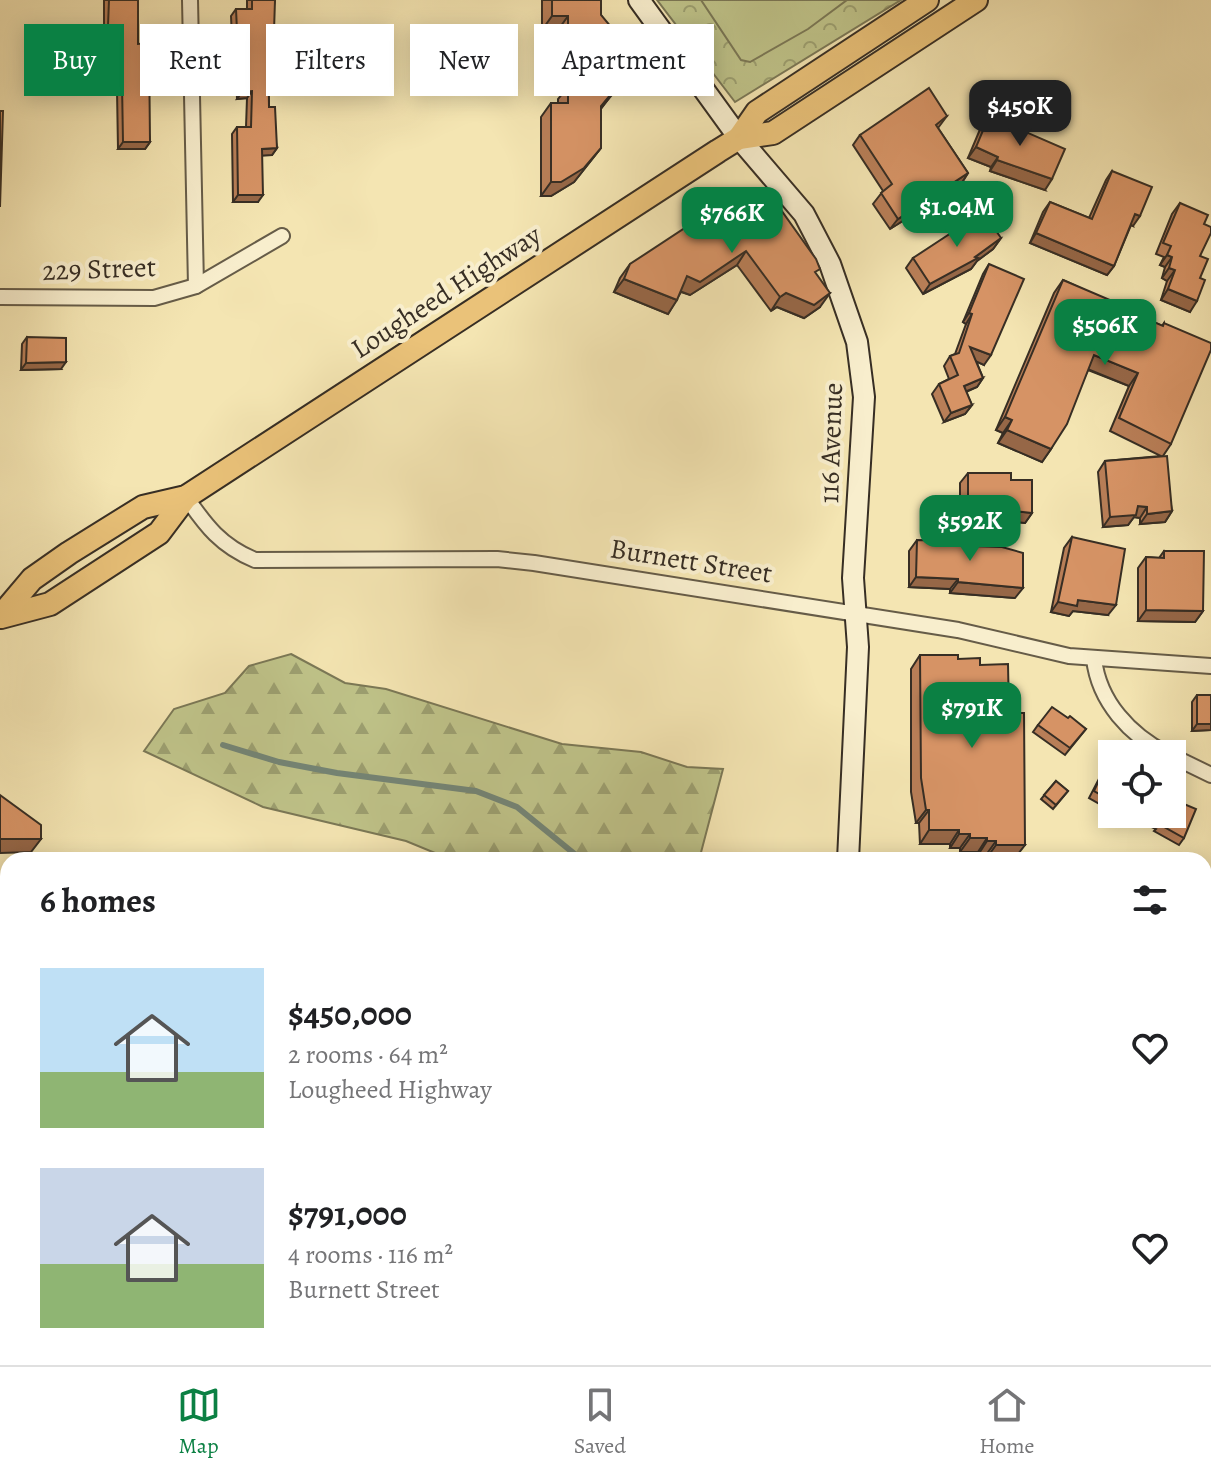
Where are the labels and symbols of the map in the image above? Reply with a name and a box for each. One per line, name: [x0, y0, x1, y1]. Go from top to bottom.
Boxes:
pin: $450K: [964, 80, 1076, 148]
pin: $1.04M: [892, 181, 1022, 249]
pin: $766K: [676, 187, 788, 255]
street label: Lougheed Highway: [344, 216, 549, 368]
street label: 229 Street: [41, 248, 157, 290]
pin: $506K: [1049, 299, 1161, 367]
street label: 116 Avenue: [810, 382, 852, 504]
pin: $592K: [914, 495, 1026, 563]
street label: Burnett Street: [607, 529, 775, 593]
pin: $791K: [916, 682, 1028, 750]

